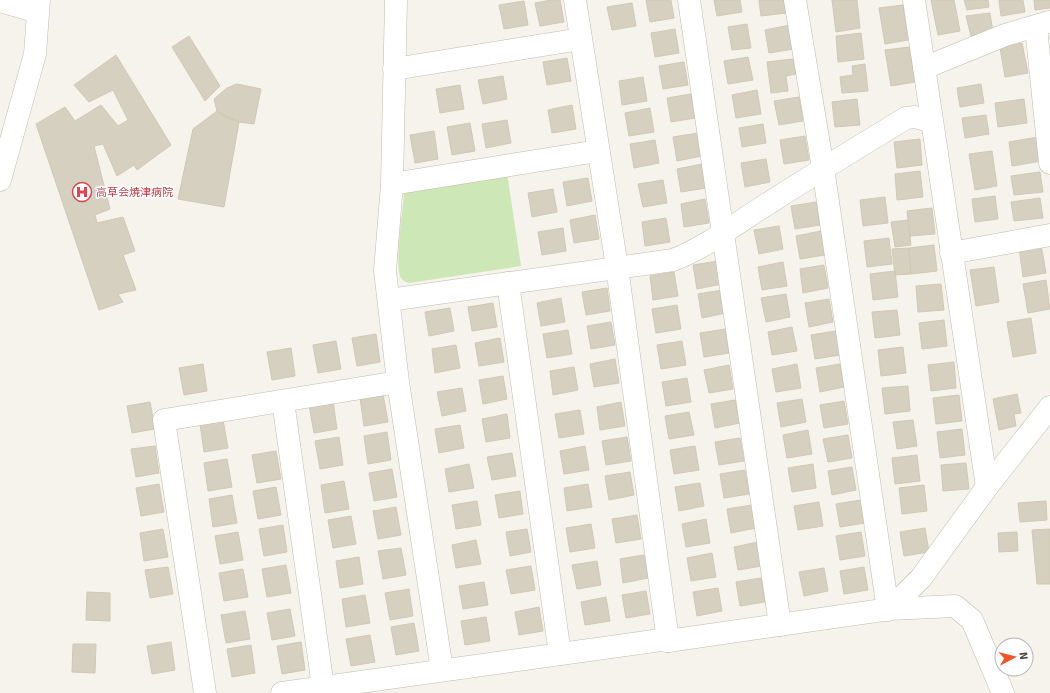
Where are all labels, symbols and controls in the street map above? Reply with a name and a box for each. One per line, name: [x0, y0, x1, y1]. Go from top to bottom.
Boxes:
hospital icon: 高草会焼津病院: [71, 181, 93, 203]
place label: 高草会焼津病院: [96, 186, 173, 199]
north arrow: [994, 637, 1034, 677]
text: N: [1017, 651, 1030, 660]

